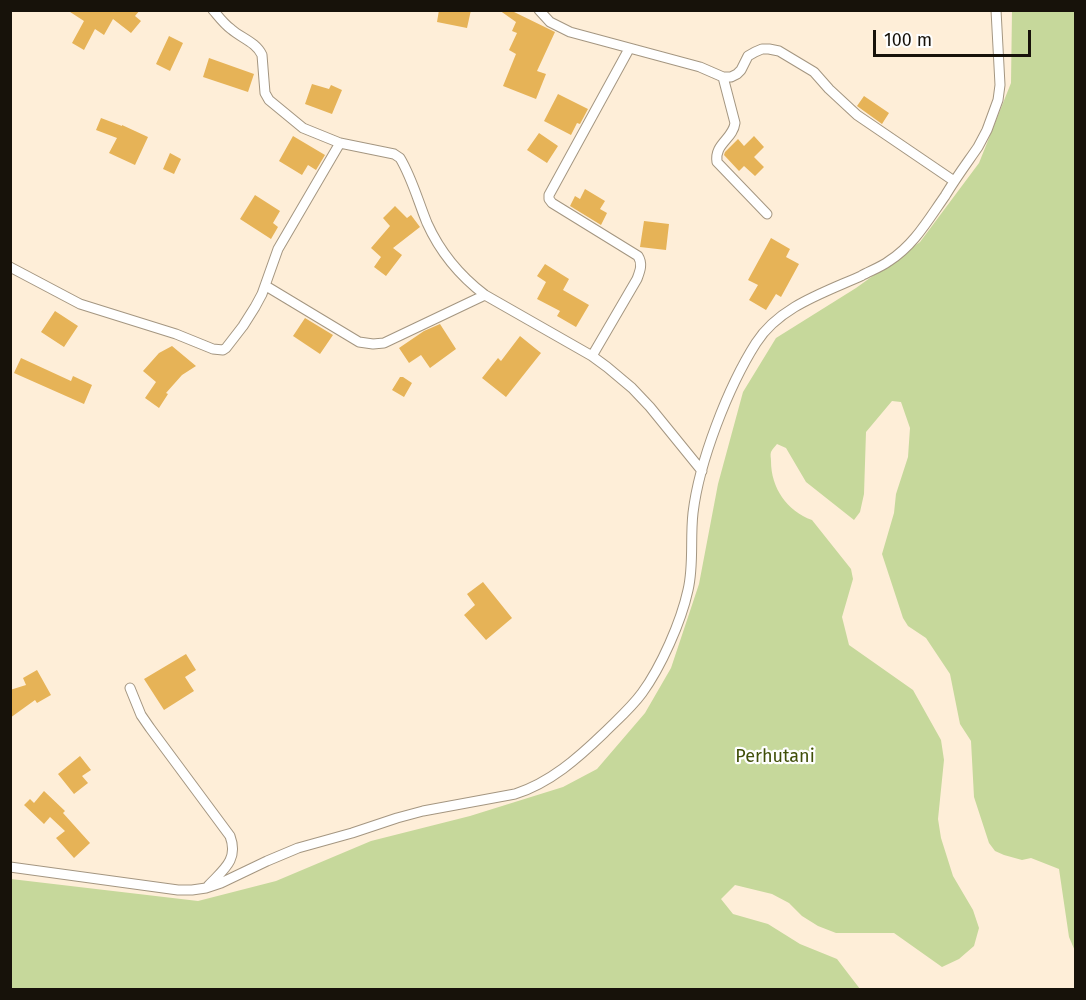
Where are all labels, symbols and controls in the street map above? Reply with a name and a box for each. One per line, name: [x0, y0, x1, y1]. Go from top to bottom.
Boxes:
scale bar: [876, 18, 1034, 56]
text: 100 m: [884, 29, 932, 51]
park label: Perhutani: [735, 746, 815, 768]

